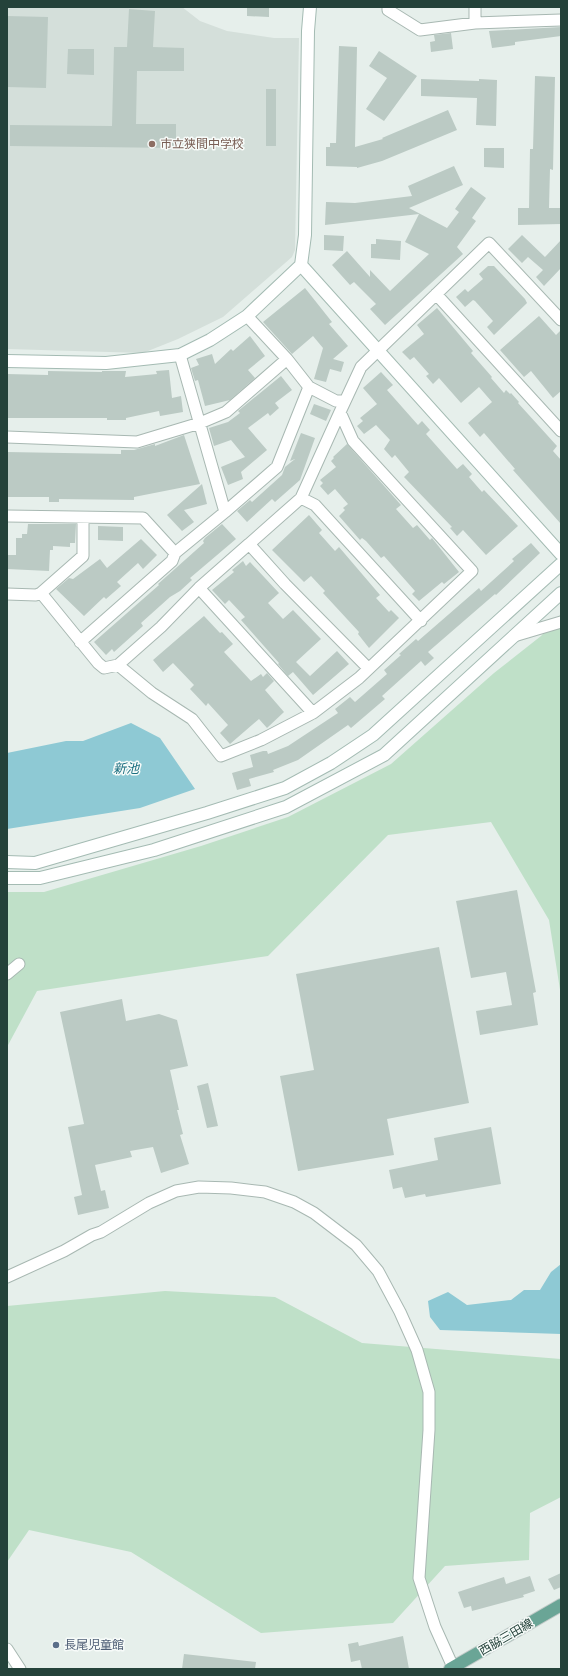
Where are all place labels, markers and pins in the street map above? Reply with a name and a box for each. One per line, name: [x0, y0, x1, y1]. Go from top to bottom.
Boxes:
place label: 市立狭間中学校: [160, 136, 244, 151]
marker: 市立狭間中学校: [147, 139, 157, 149]
place label: 長尾児童館: [64, 1637, 124, 1652]
marker: 長尾児童館: [51, 1640, 61, 1650]

